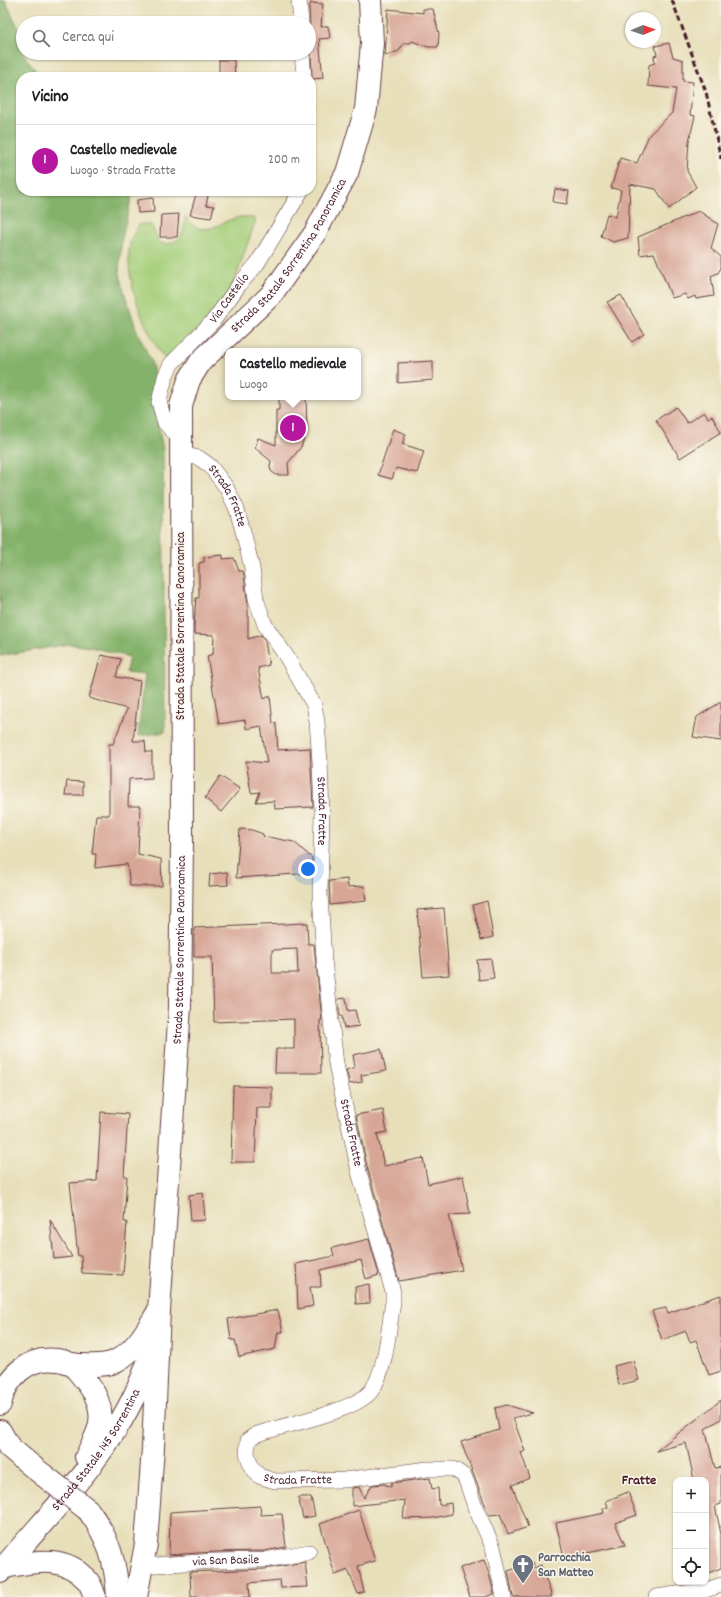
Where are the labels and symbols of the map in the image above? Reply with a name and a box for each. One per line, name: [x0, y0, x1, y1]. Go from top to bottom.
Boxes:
north arrow: [625, 12, 661, 48]
street label: Strada Statale Sorrentina Panoramica: [226, 174, 352, 338]
street label: Via Castello: [205, 269, 255, 328]
pin: 1: [280, 413, 306, 443]
street label: Strada Fratte: [203, 461, 251, 530]
street label: Strada Statale Sorrentina Panoramica: [172, 531, 191, 720]
street label: Strada Fratte: [311, 776, 332, 846]
street label: Strada Statale Sorrentina Panoramica: [168, 855, 191, 1045]
your location: [298, 859, 318, 879]
street label: Strada Fratte: [334, 1097, 367, 1169]
street label: Strada Statale 145 Sorrentina: [47, 1385, 146, 1515]
street label: Strada Fratte: [261, 1468, 332, 1491]
district label: Fratte: [622, 1471, 656, 1491]
place label: Parrocchia San Matteo: [538, 1549, 594, 1583]
street label: via San Basile: [192, 1551, 260, 1572]
church icon: Parrocchia San Matteo: [510, 1552, 536, 1585]

